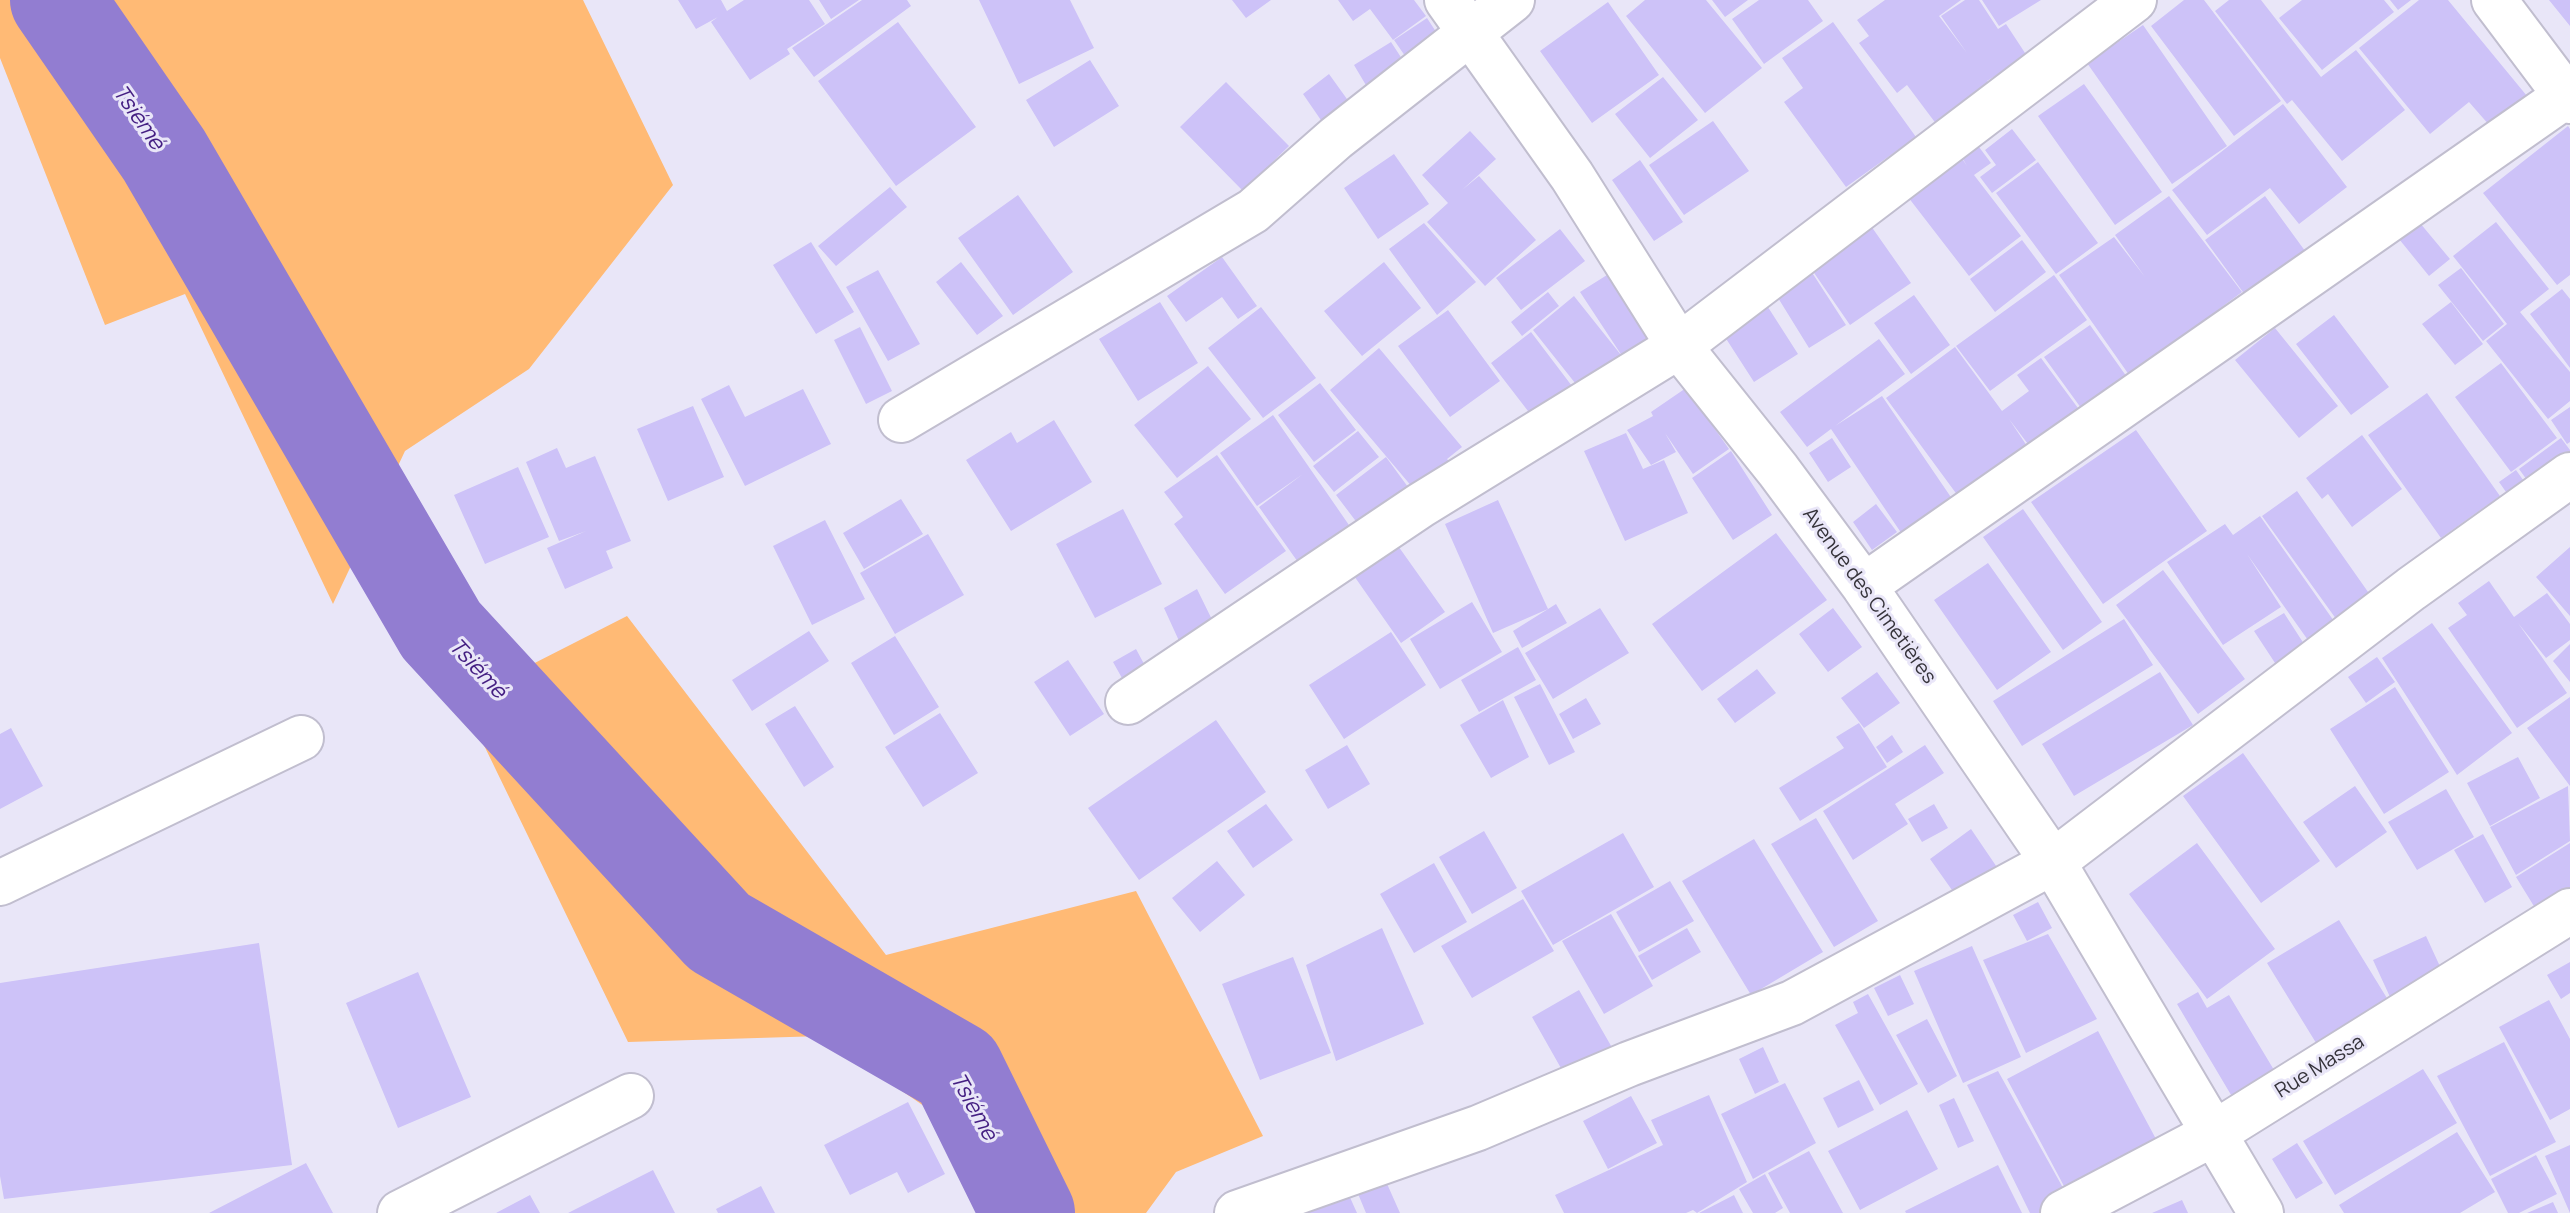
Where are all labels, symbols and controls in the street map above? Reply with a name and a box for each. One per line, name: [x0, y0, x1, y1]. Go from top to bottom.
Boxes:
water label: Tsiémé: [106, 81, 170, 155]
street label: Avenue des Cimetières: [1797, 503, 1941, 689]
water label: Tsiémé: [443, 633, 511, 705]
street label: Rue Massa: [2271, 1030, 2369, 1104]
water label: Tsiémé: [944, 1069, 1002, 1145]

